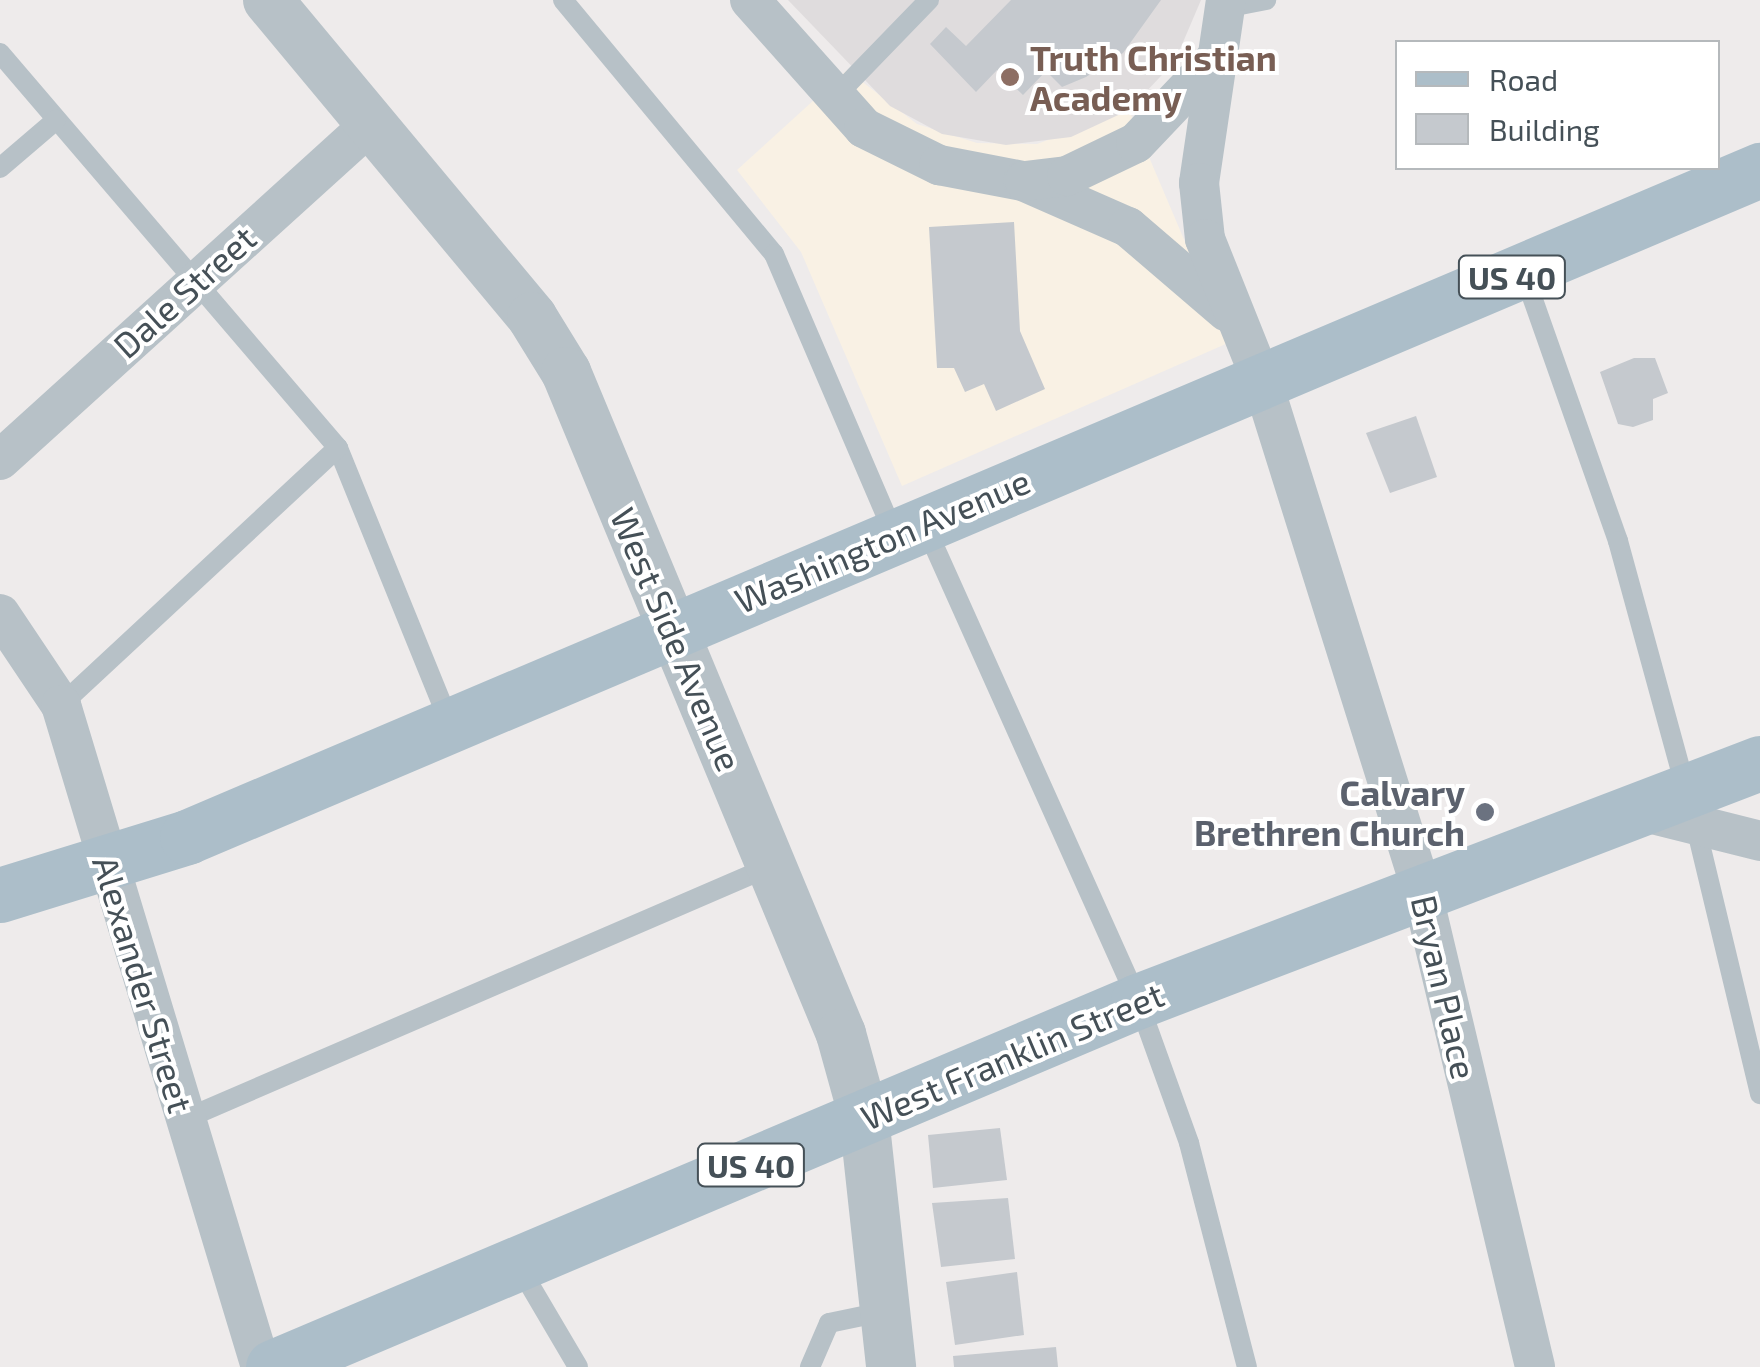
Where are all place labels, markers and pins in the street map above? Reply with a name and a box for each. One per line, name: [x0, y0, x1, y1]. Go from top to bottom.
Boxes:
place label: Truth Christian Academy: [1030, 36, 1277, 118]
marker: Truth Christian Academy: [999, 66, 1021, 88]
place label: Calvary Brethren Church: [1194, 771, 1465, 853]
marker: Calvary Brethren Church: [1474, 801, 1496, 823]

